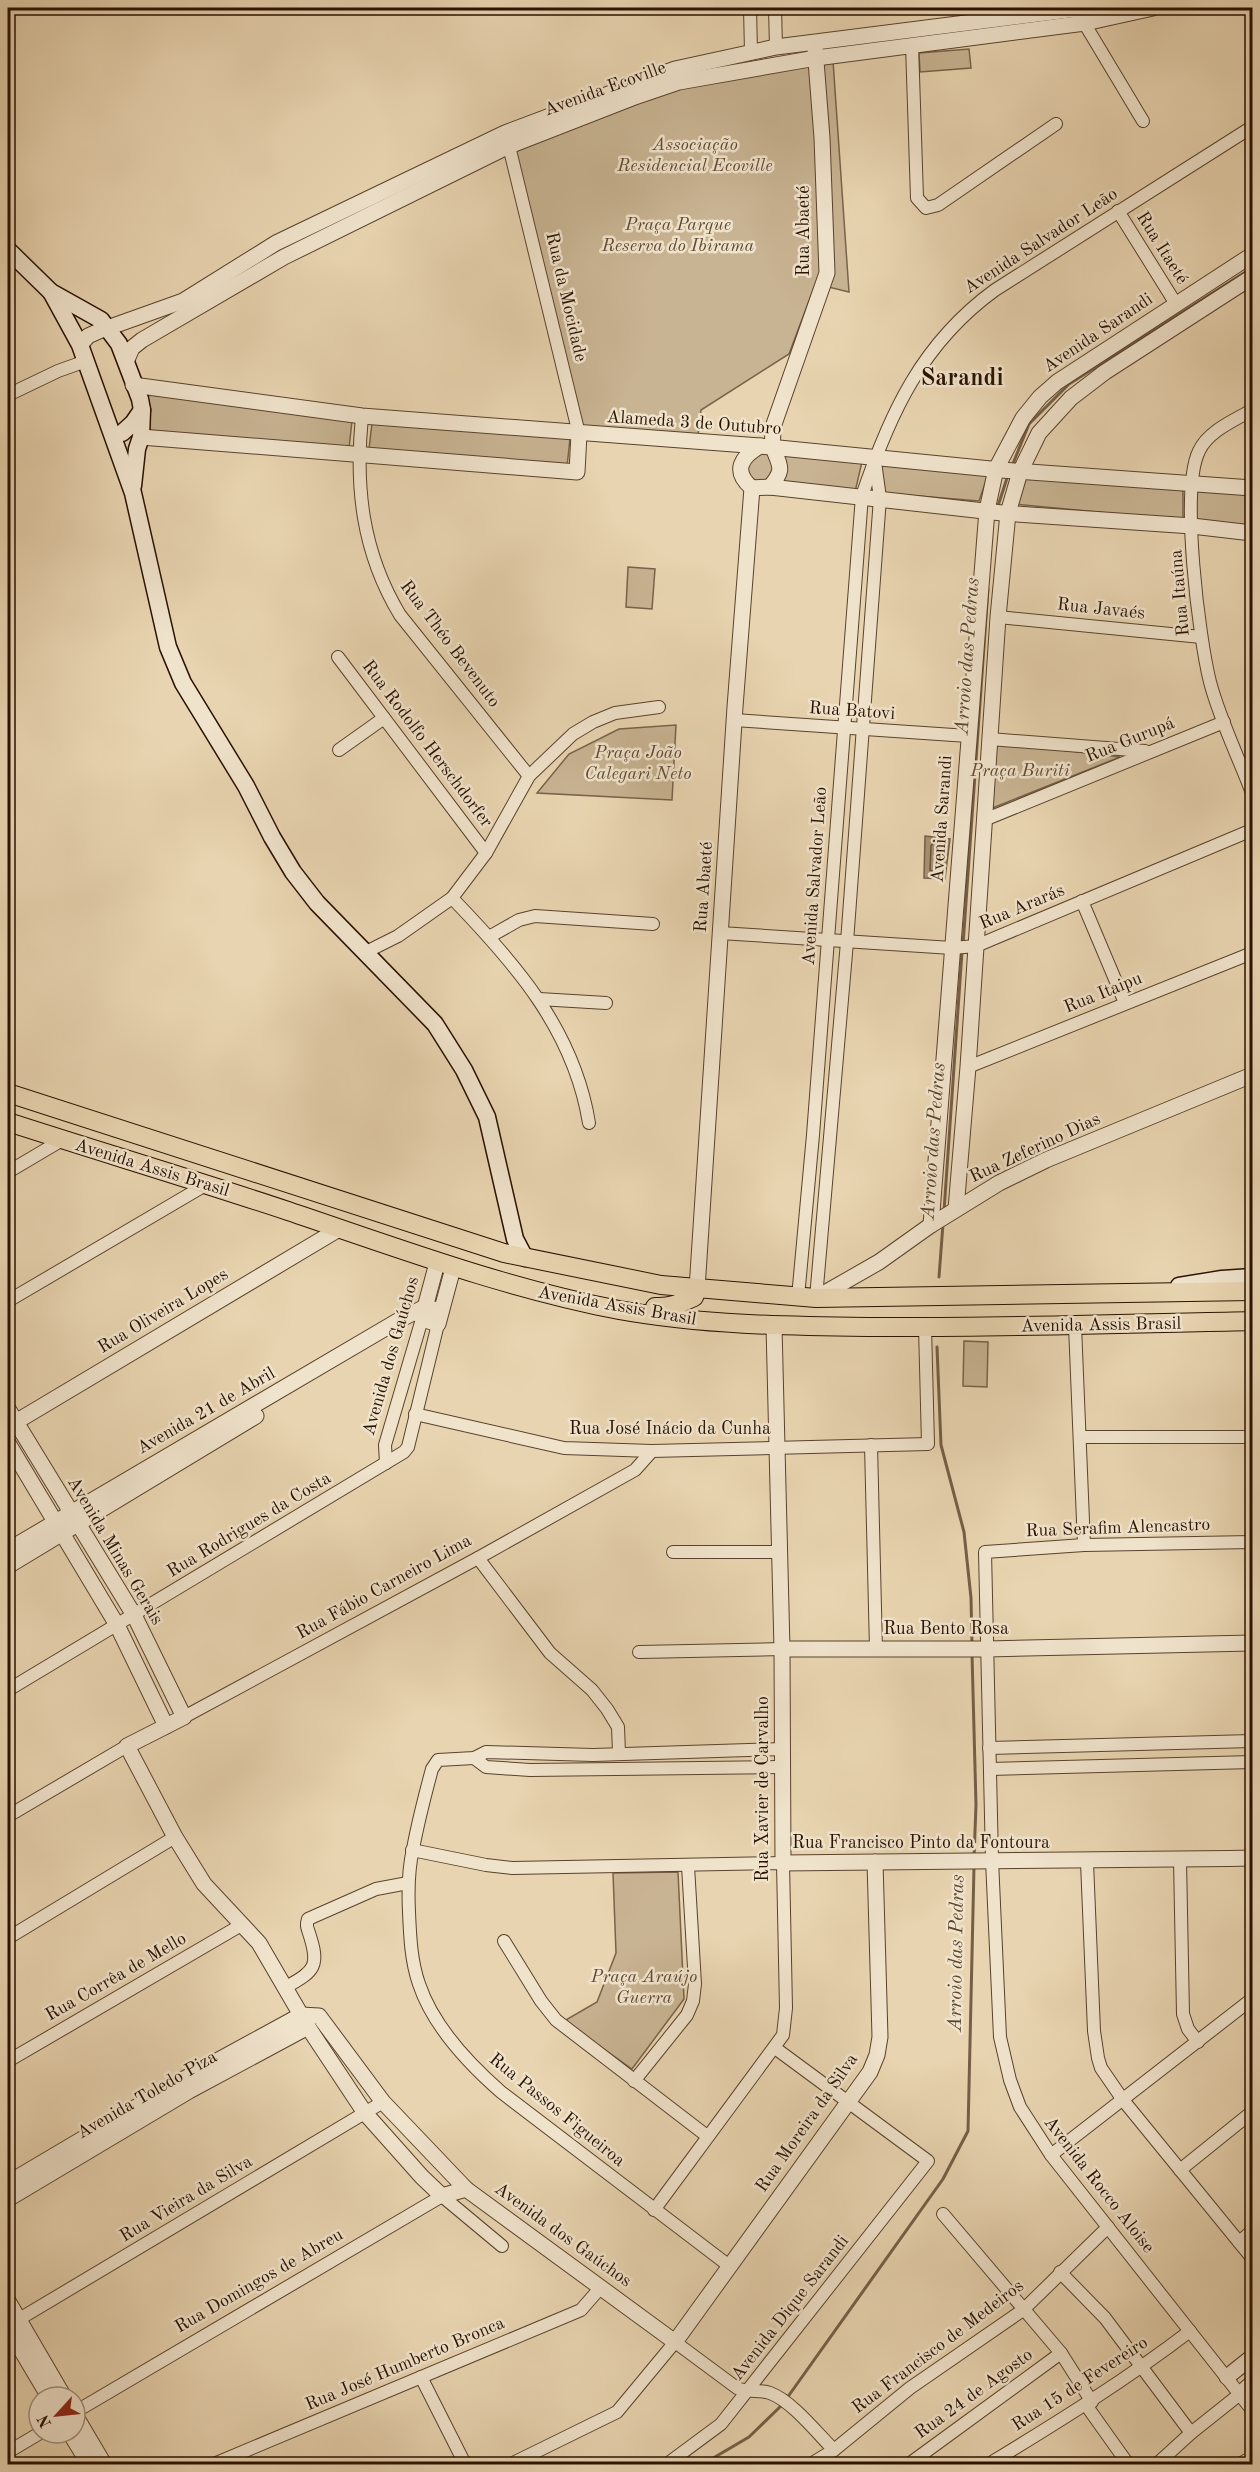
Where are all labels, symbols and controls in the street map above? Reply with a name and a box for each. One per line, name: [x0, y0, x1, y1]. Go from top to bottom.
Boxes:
street label: Avenida Ecoville: [542, 59, 668, 119]
park label: Associação Residencial Ecoville: [616, 136, 773, 175]
street label: Rua Abaeté: [795, 185, 813, 277]
street label: Avenida Salvador Leão: [961, 185, 1121, 297]
street label: Rua Itaeté: [1133, 209, 1191, 287]
park label: Praça Parque Reserva do Ibirama: [601, 216, 755, 255]
street label: Rua da Mocidade: [542, 230, 590, 364]
street label: Avenida Sarandi: [1040, 290, 1156, 376]
district label: Sarandi: [920, 367, 1004, 391]
street label: Alameda 3 de Outubro: [606, 408, 782, 438]
street label: Rua Itaúna: [1167, 549, 1193, 637]
street label: Rua Théo Bevenuto: [397, 577, 503, 711]
water label: Arroio das Pedras: [952, 577, 983, 736]
street label: Rua Javaés: [1056, 595, 1146, 623]
street label: Rua Rodolfo Herschdorfer: [358, 657, 496, 831]
street label: Rua Batovi: [808, 699, 896, 723]
street label: Rua Gurupá: [1083, 714, 1177, 766]
park label: Praça João Calegari Neto: [584, 744, 692, 783]
street label: Avenida Sarandi: [929, 755, 955, 883]
park label: Praça Buriti: [969, 762, 1070, 780]
street label: Avenida Salvador Leão: [800, 786, 830, 966]
street label: Rua Abaeté: [692, 841, 716, 933]
street label: Rua Ararás: [977, 881, 1067, 933]
street label: Rua Itaipu: [1061, 969, 1145, 1017]
water label: Arroio das Pedras: [918, 1062, 949, 1221]
street label: Rua Zeferino Dias: [967, 1110, 1103, 1186]
street label: Avenida Assis Brasil: [72, 1136, 232, 1200]
street label: Rua Oliveira Lopes: [95, 1265, 231, 1357]
street label: Avenida dos Gaúchos: [360, 1274, 422, 1438]
street label: Avenida Assis Brasil: [536, 1283, 698, 1329]
street label: Avenida Assis Brasil: [1020, 1315, 1182, 1335]
street label: Avenida 21 de Abril: [134, 1364, 278, 1458]
street label: Rua José Inácio da Cunha: [569, 1420, 771, 1438]
street label: Rua Rodrigues da Costa: [164, 1469, 334, 1581]
street label: Avenida Minas Gerais: [64, 1474, 166, 1628]
street label: Rua Serafim Alencastro: [1025, 1516, 1211, 1540]
street label: Rua Fábio Carneiro Lima: [293, 1531, 475, 1643]
street label: Rua Bento Rosa: [883, 1620, 1009, 1638]
street label: Rua Xavier de Carvalho: [754, 1696, 772, 1882]
street label: Rua Francisco Pinto da Fontoura: [792, 1834, 1050, 1852]
water label: Arroio das Pedras: [946, 1874, 968, 2033]
street label: Rua Corrêa de Mello: [43, 1929, 189, 2025]
park label: Praça Araújo Guerra: [590, 1968, 697, 2007]
street label: Avenida Toledo Piza: [74, 2048, 220, 2142]
street label: Rua Passos Figueiroa: [486, 2050, 628, 2170]
street label: Rua Moreira da Silva: [752, 2050, 862, 2195]
street label: Avenida Rocco Aloise: [1040, 2113, 1158, 2257]
street label: Rua Vieira da Silva: [117, 2152, 255, 2246]
street label: Avenida dos Gaúchos: [491, 2179, 635, 2291]
street label: Rua Domingos de Abreu: [172, 2225, 346, 2336]
street label: Avenida Dique Sarandi: [728, 2232, 852, 2384]
street label: Rua Francisco de Medeiros: [849, 2277, 1027, 2417]
street label: Rua José Humberto Bronca: [303, 2314, 507, 2414]
street label: Rua 15 de Fevereiro: [1009, 2333, 1151, 2435]
street label: Rua 24 de Agosto: [912, 2345, 1036, 2443]
north arrow: [27, 2385, 87, 2445]
text: N: [35, 2411, 55, 2430]

